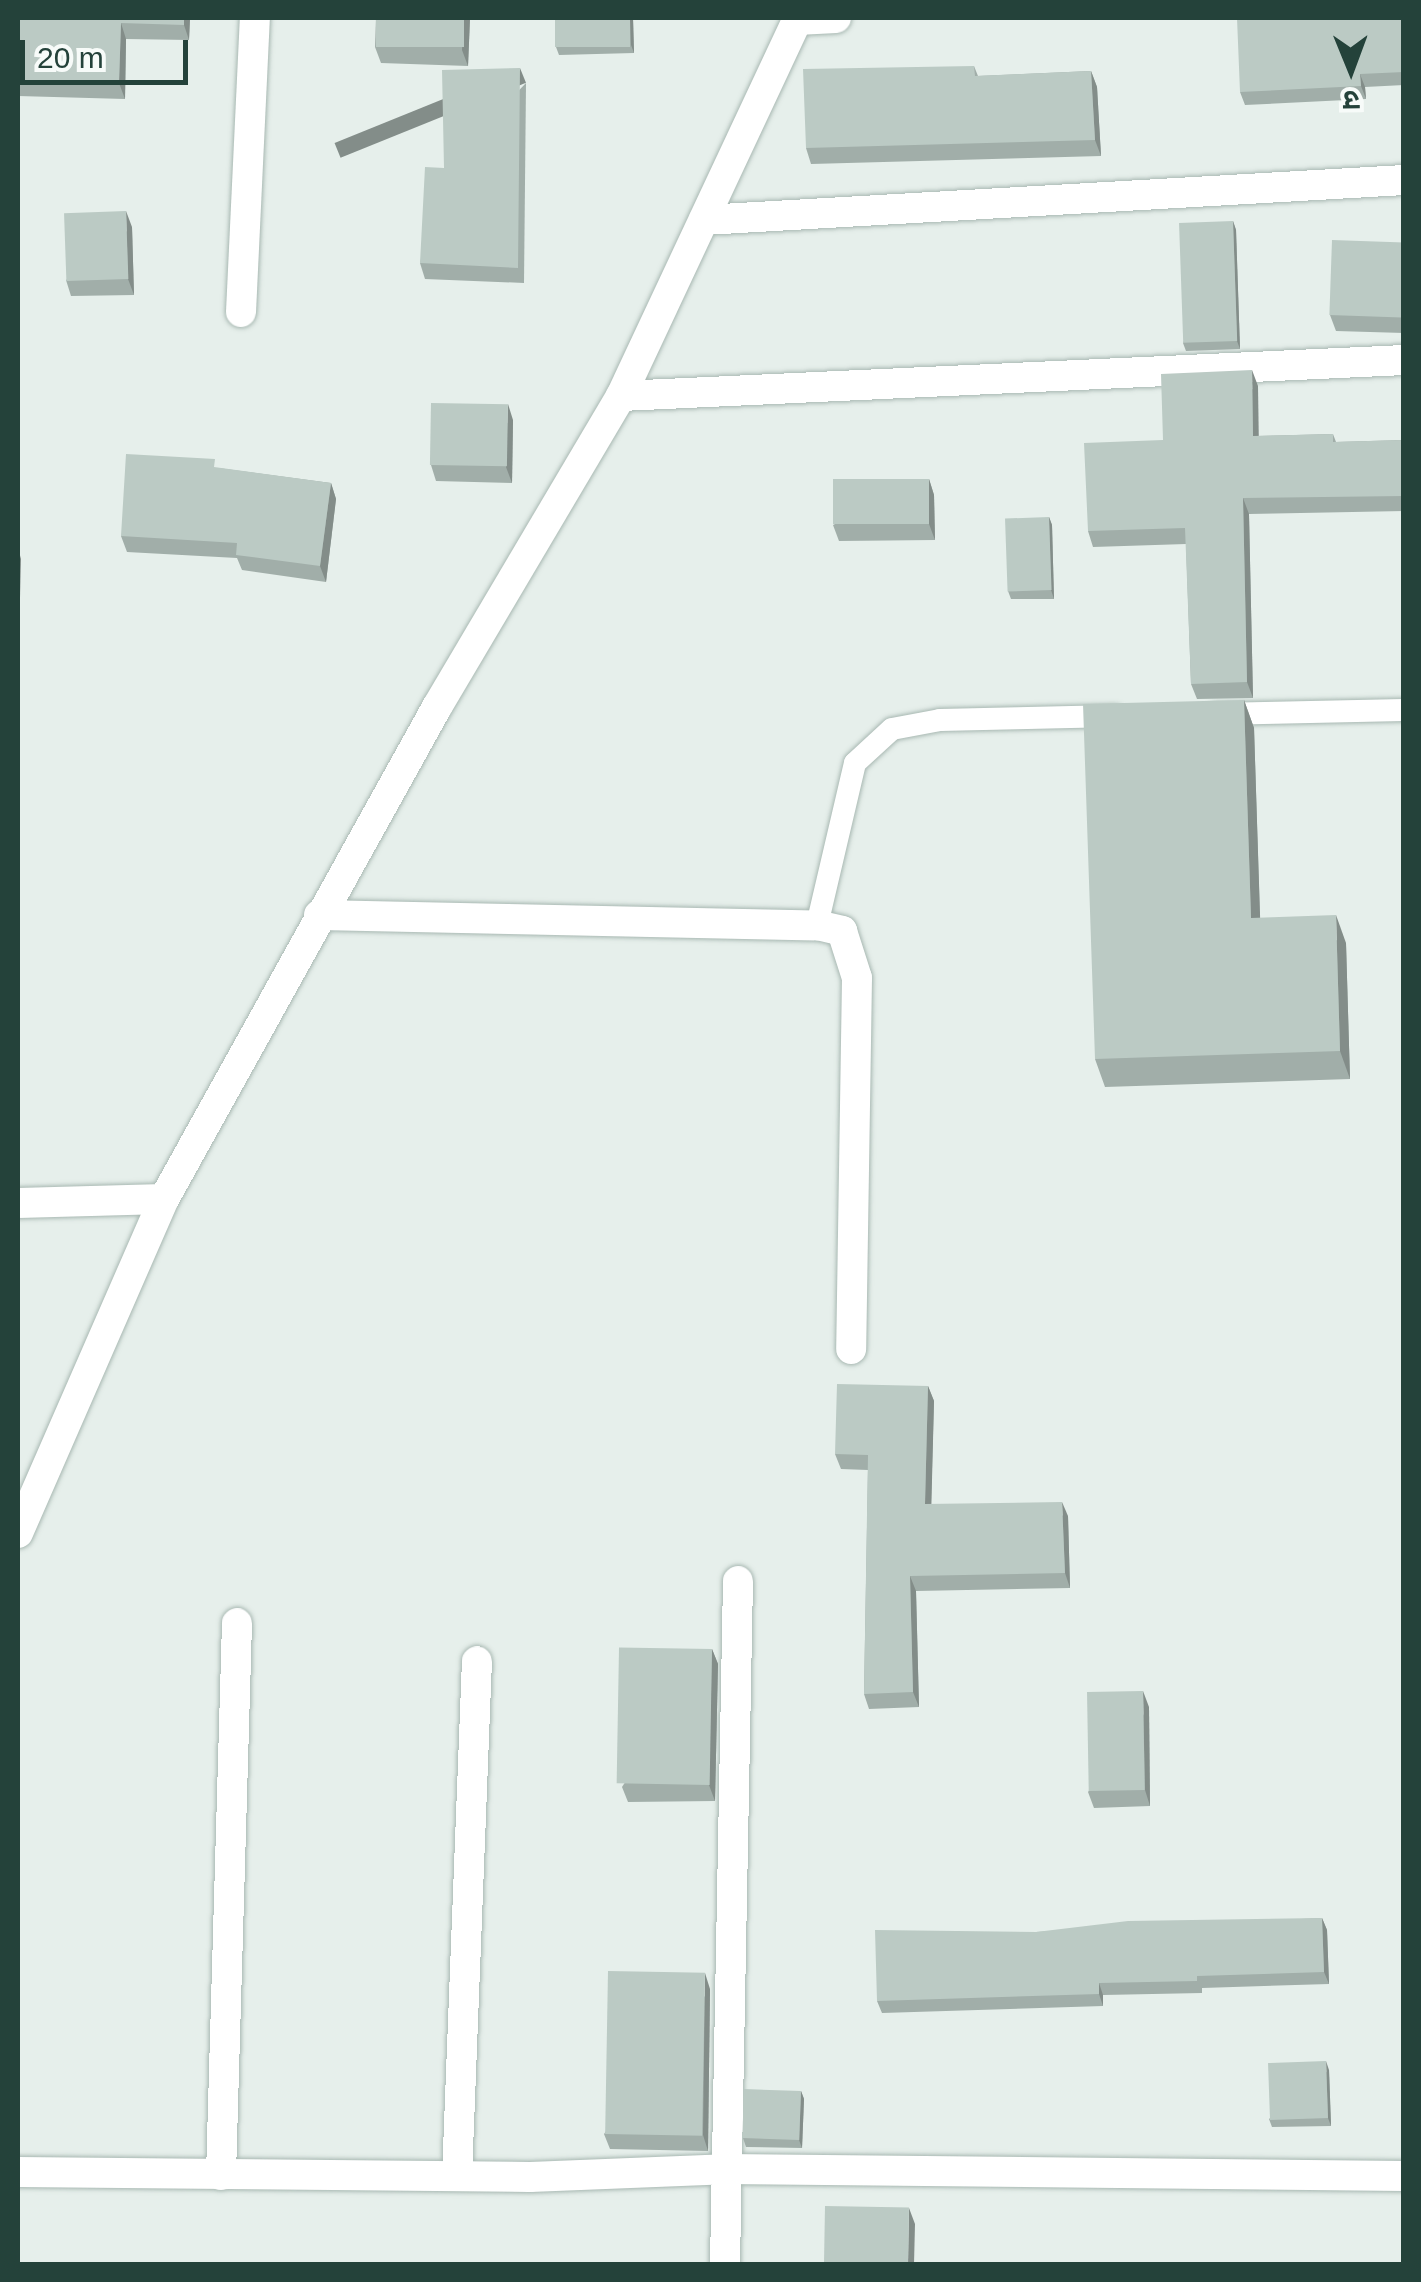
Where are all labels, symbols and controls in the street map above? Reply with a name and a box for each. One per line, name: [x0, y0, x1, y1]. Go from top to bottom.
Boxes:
scale bar: [25, 20, 192, 82]
north arrow: [1301, 20, 1401, 120]
text: 20 m: [37, 41, 104, 74]
text: उ: [1343, 85, 1360, 116]

